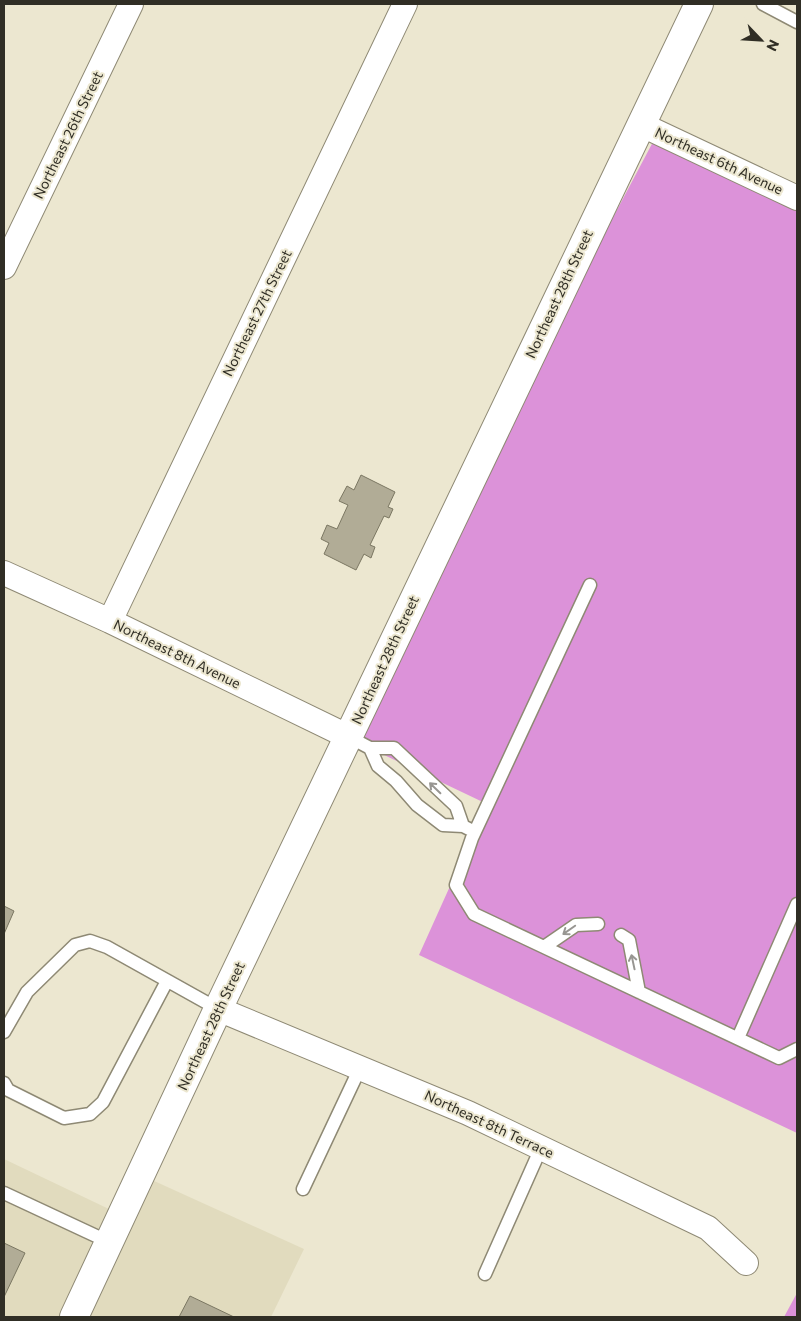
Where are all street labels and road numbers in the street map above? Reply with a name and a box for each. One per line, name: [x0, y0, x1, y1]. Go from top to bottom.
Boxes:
street label: Northeast 26th Street: [29, 68, 106, 201]
street label: Northeast 6th Avenue: [652, 123, 786, 198]
street label: Northeast 28th Street: [521, 227, 596, 361]
street label: Northeast 27th Street: [218, 246, 295, 379]
street label: Northeast 28th Street: [347, 593, 422, 727]
street label: Northeast 8th Avenue: [111, 615, 244, 692]
street label: Northeast 28th Street: [173, 959, 248, 1093]
street label: Northeast 8th Terrace: [422, 1086, 557, 1161]

